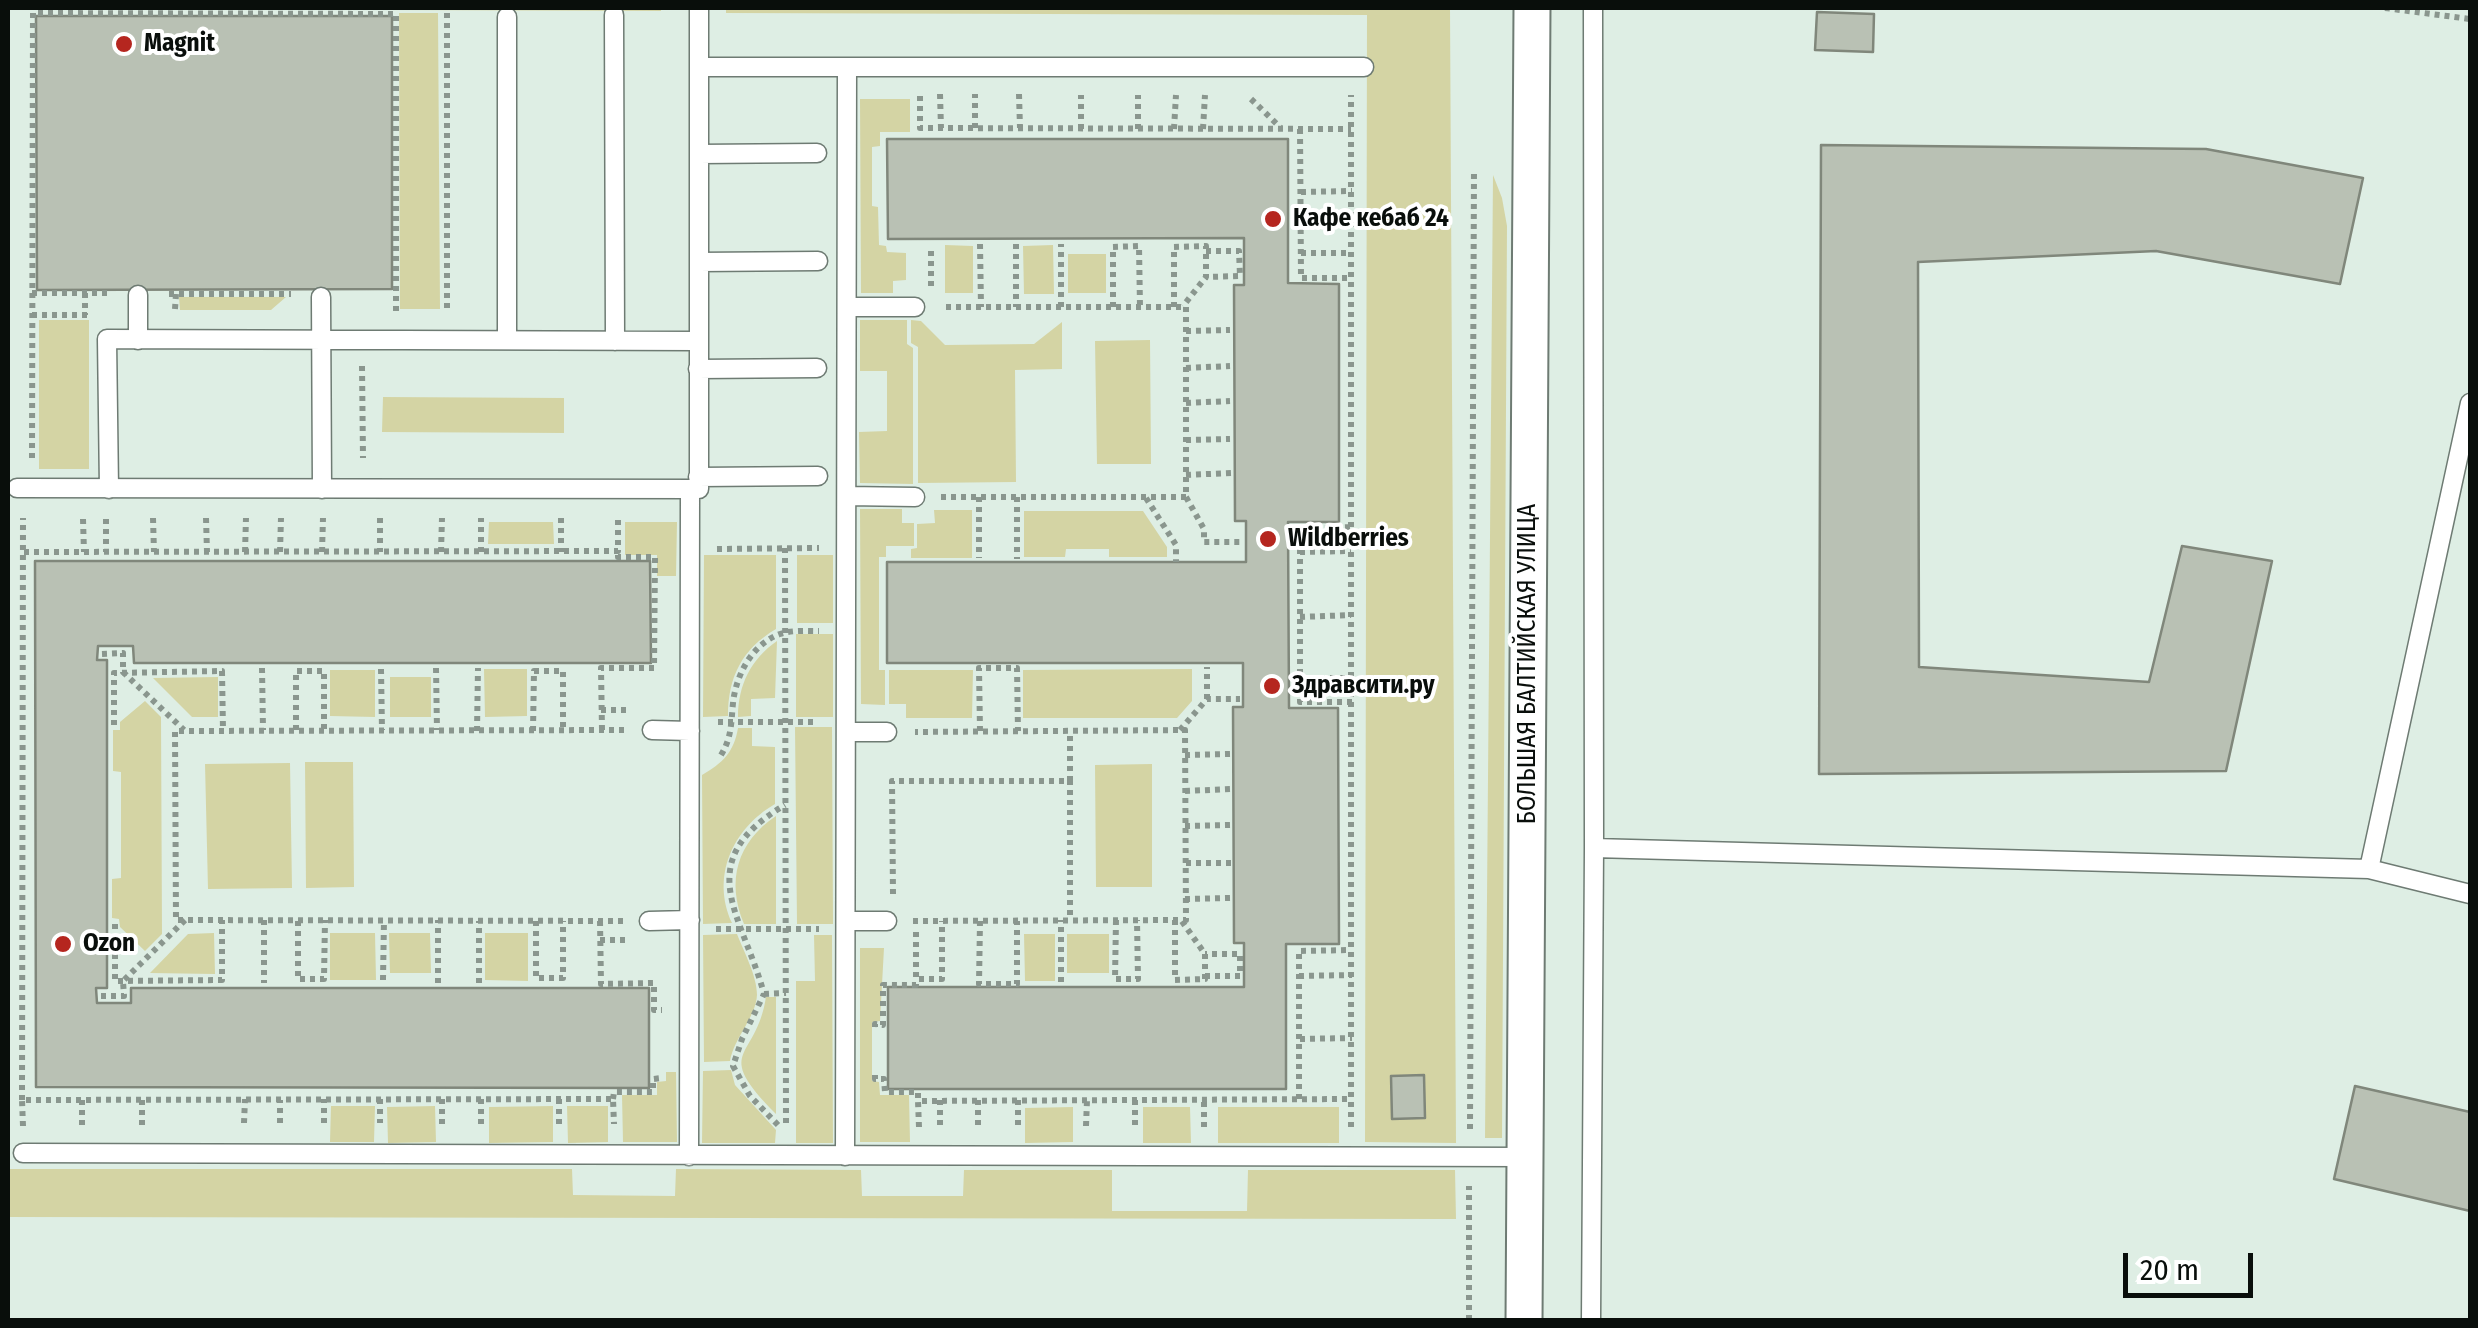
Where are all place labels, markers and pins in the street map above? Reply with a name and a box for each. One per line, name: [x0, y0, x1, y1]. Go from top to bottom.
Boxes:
place label: Magnit: [144, 29, 215, 59]
marker: Magnit: [113, 33, 135, 55]
place label: Кафе кебаб 24: [1293, 204, 1449, 234]
marker: Кафе кебаб 24: [1262, 208, 1284, 230]
place label: Wildberries: [1288, 524, 1409, 554]
marker: Wildberries: [1257, 528, 1279, 550]
place label: Здравсити.ру: [1292, 671, 1435, 701]
marker: Здравсити.ру: [1261, 675, 1283, 697]
place label: Ozon: [83, 929, 135, 959]
marker: Ozon: [52, 933, 74, 955]

